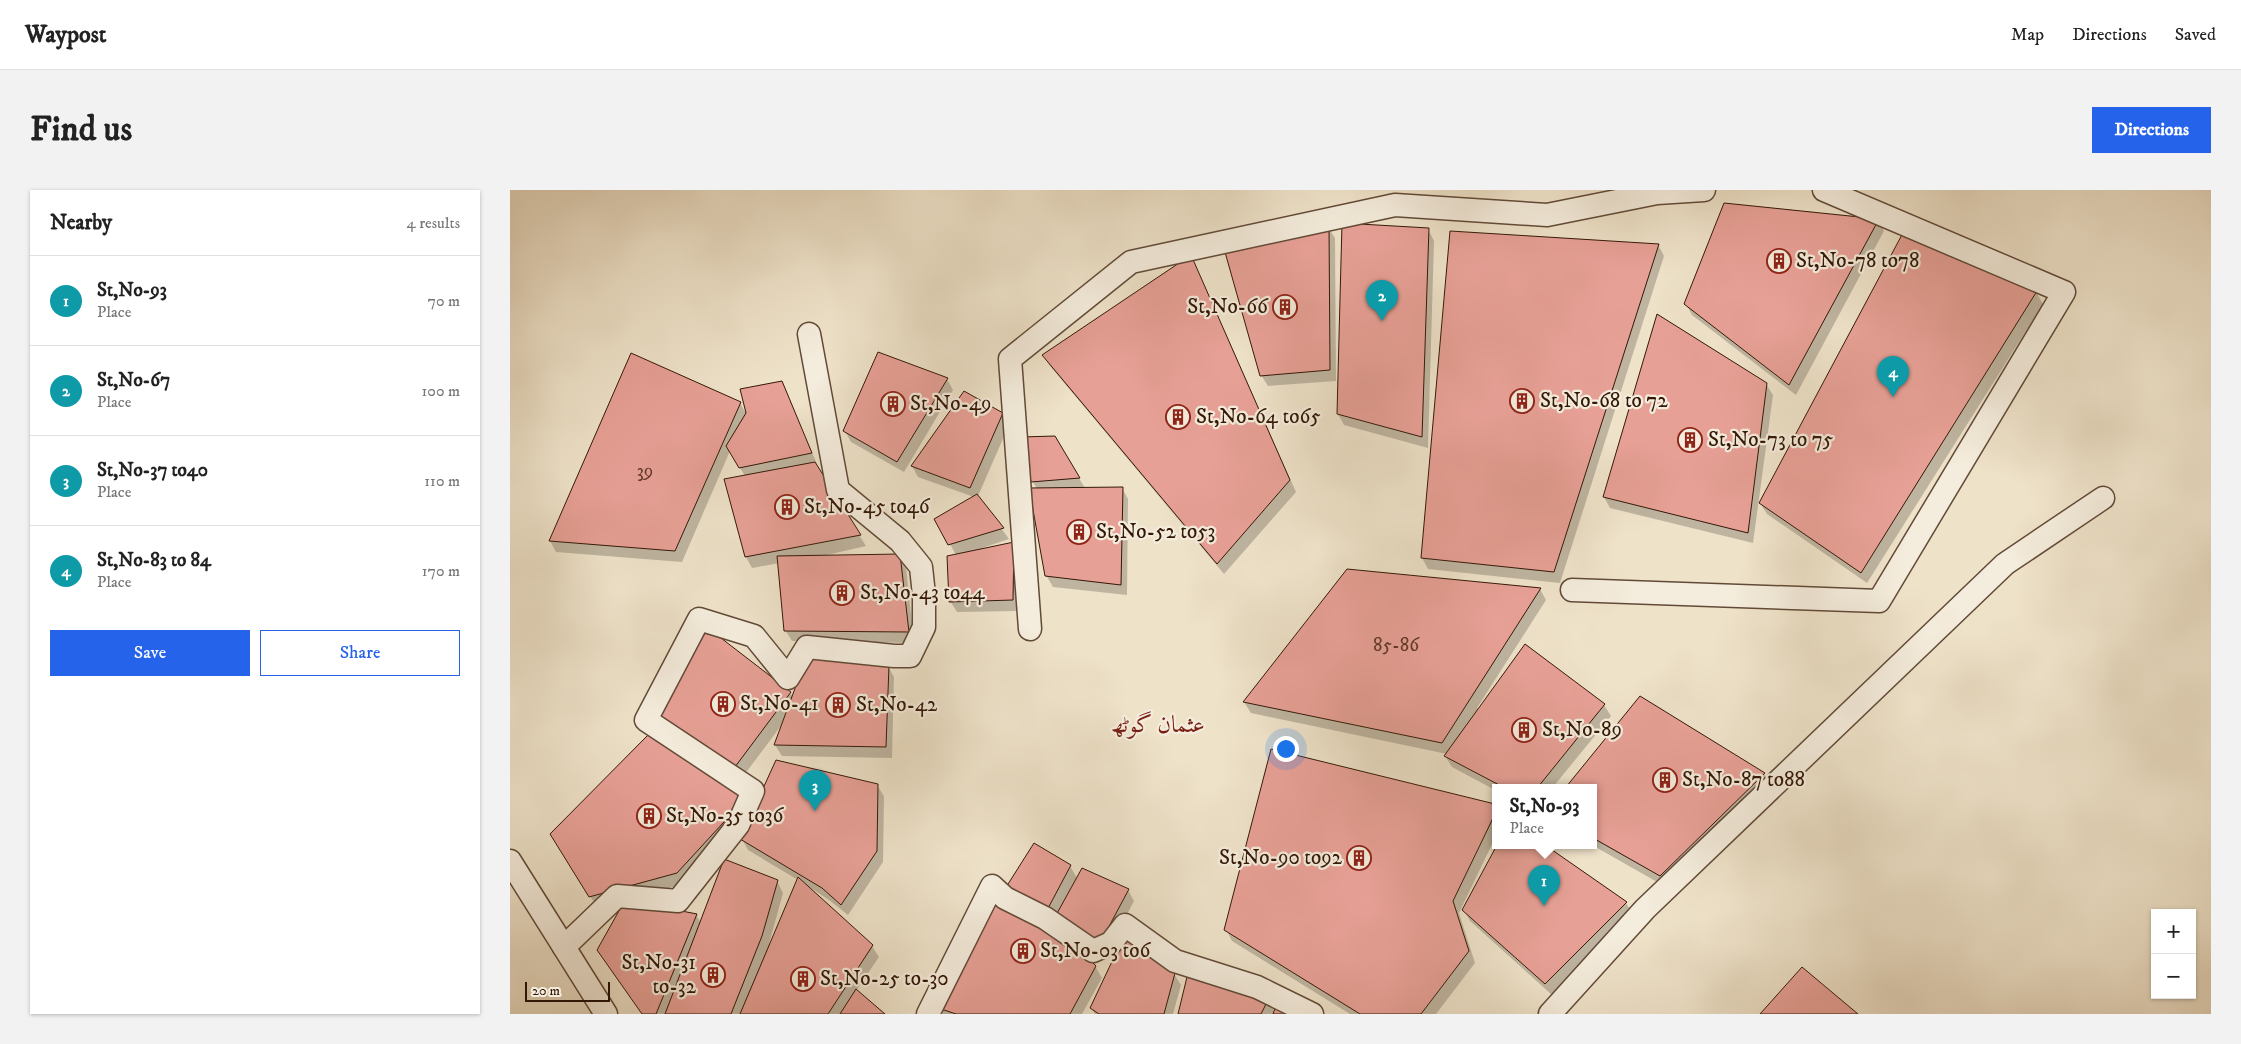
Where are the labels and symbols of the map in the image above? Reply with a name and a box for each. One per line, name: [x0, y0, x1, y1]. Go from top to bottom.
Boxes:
building icon: St,No-78 to78: [1766, 248, 1792, 274]
place label: St,No-78 to78: [1796, 248, 1920, 274]
pin: 2: [1366, 280, 1398, 321]
place label: St,No-66: [1187, 294, 1269, 320]
building icon: St,No-66: [1272, 294, 1298, 320]
pin: 4: [1877, 356, 1909, 397]
building icon: St,No-68 to 72: [1509, 388, 1535, 414]
place label: St,No-68 to 72: [1540, 388, 1668, 414]
building icon: St,No-49: [880, 391, 906, 417]
place label: St,No-49: [910, 391, 992, 417]
building icon: St,No-64 to65: [1165, 404, 1191, 430]
place label: St,No-64 to65: [1196, 404, 1321, 430]
building icon: St,No-73 to 75: [1677, 427, 1703, 453]
place label: St,No-73 to 75: [1708, 427, 1833, 453]
house number: 39: [637, 460, 653, 483]
building icon: St,No-45 to46: [774, 494, 800, 520]
place label: St,No-45 to46: [804, 494, 931, 520]
building icon: St,No-52 to53: [1066, 519, 1092, 545]
place label: St,No-52 to53: [1096, 519, 1215, 545]
building icon: St,No-43 to44: [829, 580, 855, 606]
place label: St,No-43 to44: [860, 580, 985, 606]
house number: 85-86: [1373, 634, 1420, 657]
building icon: St,No-41: [710, 691, 736, 717]
place label: St,No-41: [740, 691, 819, 717]
building icon: St,No-42: [825, 692, 851, 718]
place label: St,No-42: [856, 692, 938, 718]
district label: عثمان گوٹھ: [1111, 710, 1205, 740]
building icon: St,No-89: [1511, 717, 1537, 743]
place label: St,No-89: [1542, 717, 1622, 743]
your location: [1273, 736, 1299, 762]
building icon: St,No-87 to88: [1652, 767, 1678, 793]
place label: St,No-87 to88: [1682, 767, 1805, 793]
pin: 3: [799, 770, 831, 811]
building icon: St,No-35 to36: [636, 803, 662, 829]
place label: St,No-35 to36: [666, 803, 784, 829]
place label: St,No-90 to92: [1219, 845, 1343, 871]
building icon: St,No-90 to92: [1346, 845, 1372, 871]
pin: 1: [1528, 865, 1560, 906]
building icon: St,No-03 to6: [1010, 938, 1036, 964]
place label: St,No-03 to6: [1040, 938, 1152, 964]
place label: St,No-31 to-32: [622, 950, 697, 1000]
building icon: St,No-31 to-32: [700, 962, 726, 988]
building icon: St,No-25 to-30: [790, 966, 816, 992]
place label: St,No-25 to-30: [820, 966, 949, 992]
scale bar: [525, 979, 610, 1002]

